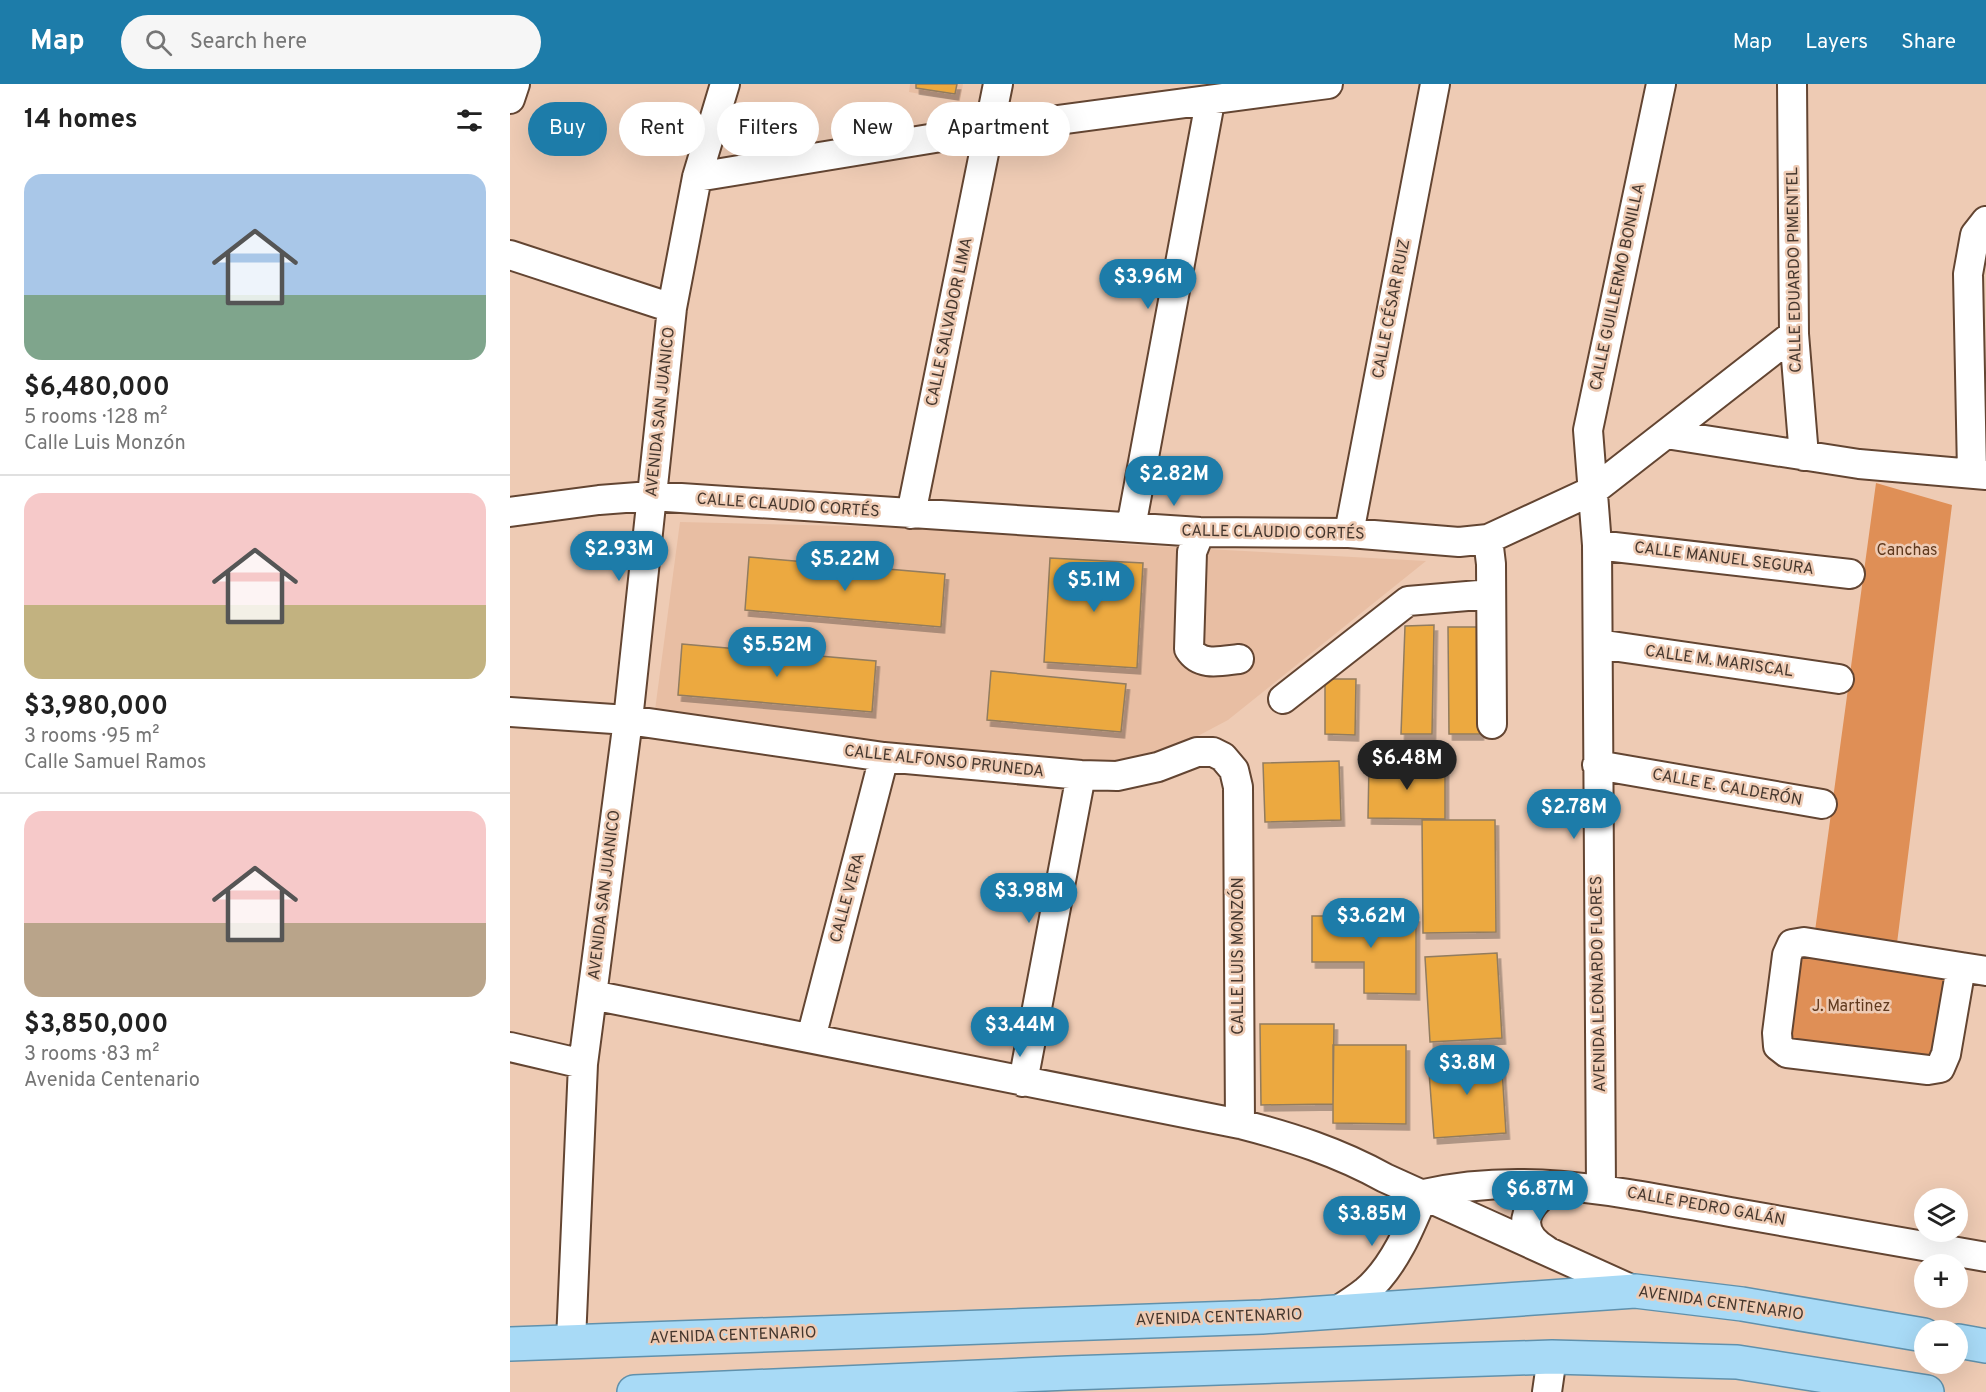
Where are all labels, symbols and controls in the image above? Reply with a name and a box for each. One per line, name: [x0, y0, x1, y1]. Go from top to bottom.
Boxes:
search box: [121, 15, 541, 69]
text: Map: [30, 24, 85, 60]
icon: search: [142, 26, 175, 59]
text: Search here: [190, 29, 307, 56]
text: Map: [1733, 29, 1772, 56]
text: Layers: [1805, 29, 1868, 56]
text: Share: [1901, 29, 1956, 56]
chip: Buy: [528, 102, 607, 156]
chip: Rent: [619, 102, 705, 156]
chip: Filters: [717, 102, 819, 156]
chip: New: [831, 102, 914, 156]
chip: Apartment: [926, 102, 1070, 156]
text: 14 homes: [24, 104, 138, 137]
icon: filters: [453, 104, 486, 137]
street label: CALLE EDUARDO PIMENTEL: [1783, 167, 1807, 373]
street label: CALLE GUILLERMO BONILLA: [1586, 181, 1650, 392]
icon: home: [201, 213, 309, 321]
street label: CALLE SALVADOR LIMA: [922, 236, 978, 408]
street label: CALLE CÉSAR RUIZ: [1367, 237, 1415, 380]
pin: $3.96M: [1099, 259, 1197, 310]
text: $3.96M: [1113, 265, 1183, 291]
street label: AVENIDA SAN JUANICO: [642, 326, 680, 498]
text: $6,480,000: [24, 372, 170, 405]
text: 5 rooms · 128 m²: [24, 405, 167, 431]
text: Calle Luis Monzón: [24, 431, 186, 457]
pin: $2.82M: [1125, 456, 1223, 507]
text: $2.82M: [1139, 462, 1209, 488]
street label: CALLE CLAUDIO CORTÉS: [696, 488, 880, 522]
street label: CALLE CLAUDIO CORTÉS: [1181, 519, 1365, 545]
pin: $2.93M: [570, 531, 668, 582]
icon: home: [201, 532, 309, 640]
text: $2.93M: [584, 537, 654, 563]
street label: CALLE MANUEL SEGURA: [1633, 538, 1815, 580]
pin: $5.22M: [796, 541, 894, 592]
park label: Canchas: [1876, 541, 1938, 561]
text: $5.22M: [810, 547, 880, 573]
pin: $5.1M: [1052, 562, 1136, 613]
text: $5.1M: [1067, 568, 1121, 594]
pin: $5.52M: [728, 627, 826, 678]
text: $5.52M: [742, 633, 812, 659]
street label: CALLE M. MARISCAL: [1644, 642, 1794, 682]
text: $3,980,000: [24, 691, 168, 724]
text: 3 rooms · 95 m²: [24, 724, 160, 750]
pin: $6.48M: [1358, 740, 1456, 791]
street label: CALLE ALFONSO PRUNEDA: [843, 742, 1045, 782]
text: $6.48M: [1372, 746, 1442, 772]
text: Calle Samuel Ramos: [24, 750, 206, 776]
street label: CALLE E. CALDERÓN: [1650, 763, 1804, 811]
pin: $2.78M: [1525, 789, 1623, 840]
text: $2.78M: [1541, 795, 1607, 821]
street label: AVENIDA SAN JUANICO: [585, 809, 625, 981]
icon: home: [201, 850, 309, 958]
street label: CALLE VERA: [826, 851, 870, 945]
pin: $3.98M: [980, 873, 1078, 924]
street label: AVENIDA LEONARDO FLORES: [1587, 876, 1611, 1092]
street label: CALLE LUIS MONZÓN: [1227, 877, 1249, 1035]
text: $3.98M: [994, 879, 1064, 905]
pin: $3.62M: [1322, 898, 1420, 949]
text: $3.62M: [1336, 904, 1406, 930]
park label: J. Martinez: [1812, 997, 1890, 1017]
pin: $3.44M: [971, 1007, 1069, 1058]
text: $3,850,000: [24, 1009, 168, 1042]
text: $3.44M: [985, 1013, 1055, 1039]
text: 3 rooms · 83 m²: [24, 1042, 159, 1068]
pin: $3.8M: [1425, 1045, 1509, 1096]
text: $3.8M: [1438, 1051, 1496, 1077]
text: Avenida Centenario: [24, 1068, 200, 1094]
pin: $6.87M: [1491, 1171, 1589, 1222]
text: $6.87M: [1506, 1177, 1574, 1203]
street label: CALLE PEDRO GALÁN: [1625, 1181, 1787, 1231]
map controls: [1914, 1188, 1968, 1374]
button: layers: [1914, 1188, 1968, 1242]
pin: $3.85M: [1323, 1196, 1421, 1247]
text: $3.85M: [1337, 1202, 1407, 1228]
button: +: [1914, 1254, 1968, 1308]
street label: AVENIDA CENTENARIO: [1637, 1282, 1805, 1326]
street label: AVENIDA CENTENARIO: [1135, 1305, 1303, 1331]
button: −: [1914, 1320, 1968, 1374]
street label: AVENIDA CENTENARIO: [649, 1323, 817, 1349]

